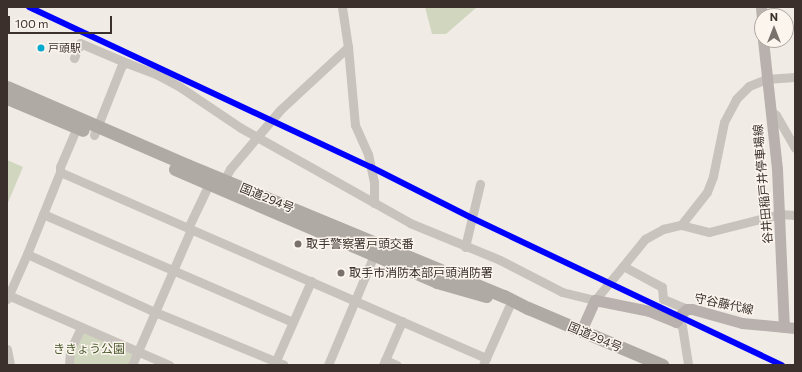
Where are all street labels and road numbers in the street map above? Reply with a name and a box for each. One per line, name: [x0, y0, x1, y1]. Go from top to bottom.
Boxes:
street label: 谷井田稲戸井停車場線: [751, 124, 775, 244]
street label: 国道294号: [238, 181, 296, 215]
street label: 守谷藤代線: [693, 291, 755, 317]
street label: 国道294号: [566, 319, 624, 355]

